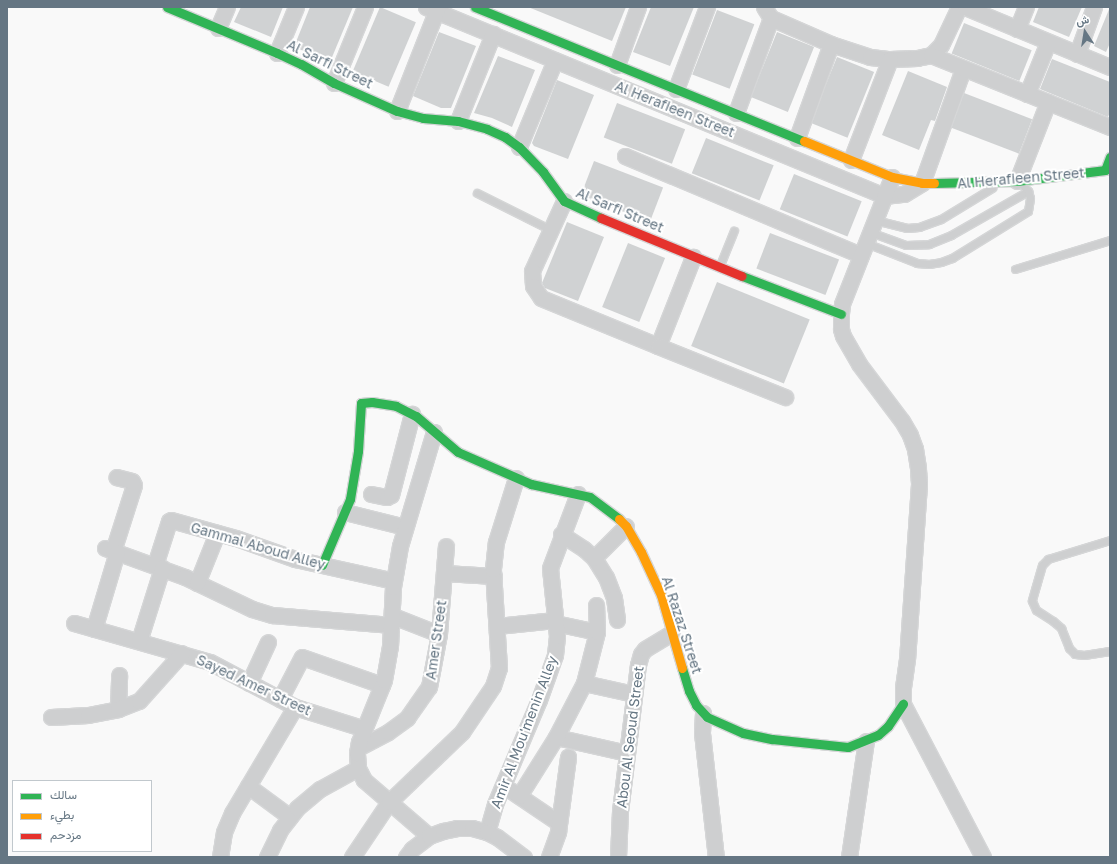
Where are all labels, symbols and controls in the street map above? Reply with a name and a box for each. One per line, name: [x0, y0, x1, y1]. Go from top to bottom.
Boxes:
north arrow: [1065, 12, 1105, 52]
text: ش: [1075, 12, 1090, 28]
street label: Al Sarfi Street: [284, 36, 376, 92]
street label: Al Herafieen Street: [613, 77, 737, 141]
street label: Al Herafieen Street: [957, 164, 1085, 192]
street label: Al Sarfi Street: [574, 184, 666, 236]
street label: Gammal Aboud Alley: [189, 519, 327, 573]
street label: Al Razaz Street: [658, 574, 706, 676]
street label: Amer Street: [422, 599, 450, 681]
street label: Sayed Amer Street: [194, 651, 314, 719]
street label: Amir Al Mou'menin Alley: [487, 653, 561, 811]
street label: Abou Al Seoud Street: [613, 665, 647, 809]
legend: [12, 780, 152, 852]
text: سالك: [50, 787, 77, 802]
text: بطيء: [50, 807, 74, 822]
text: مزدحم: [50, 827, 81, 842]

